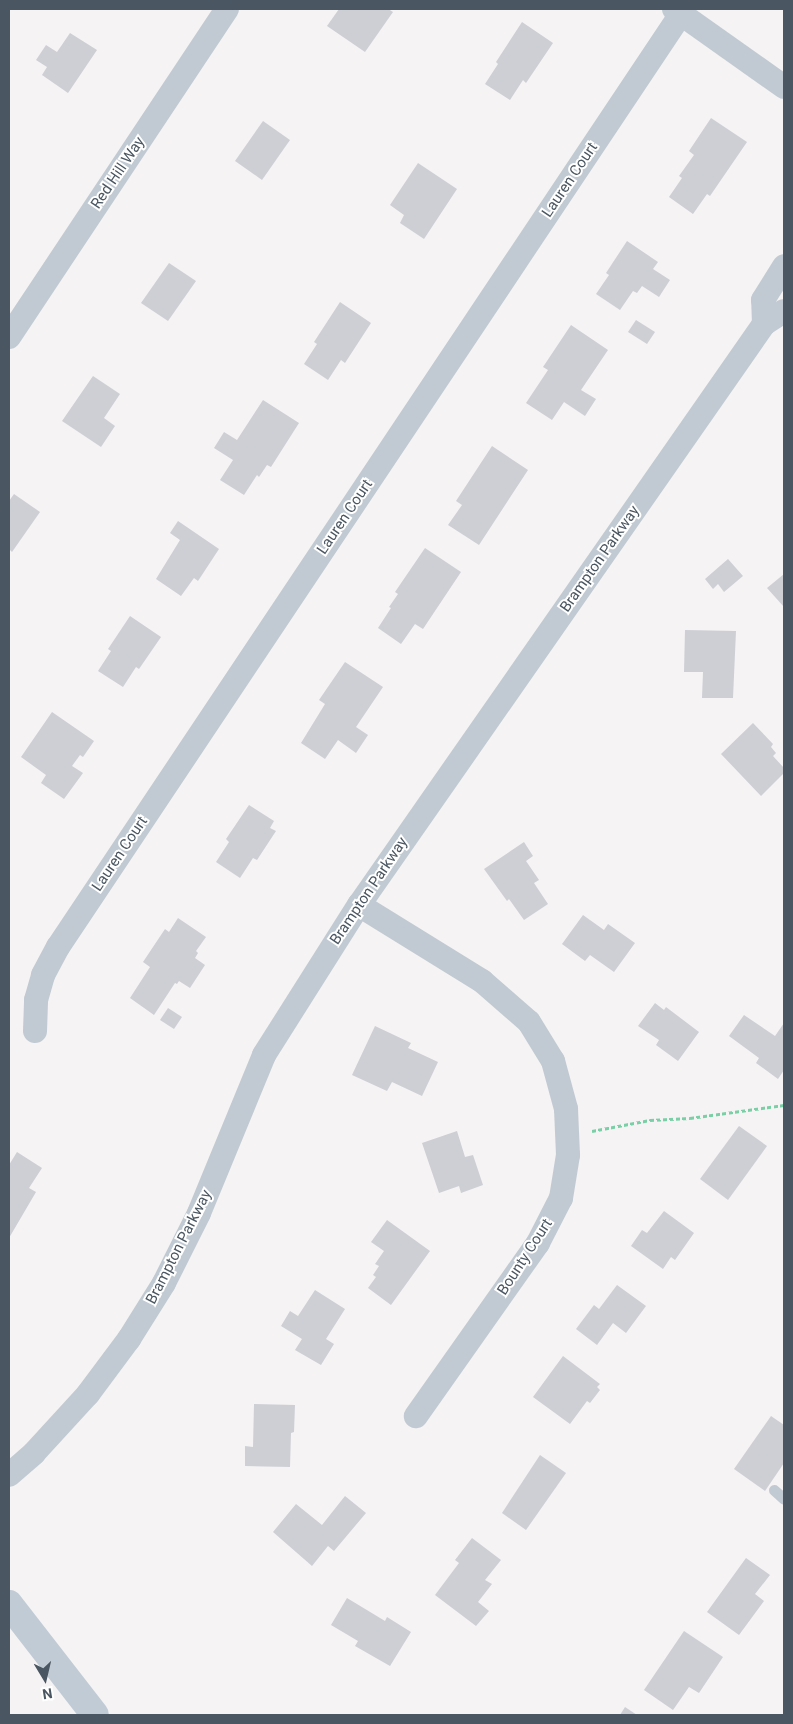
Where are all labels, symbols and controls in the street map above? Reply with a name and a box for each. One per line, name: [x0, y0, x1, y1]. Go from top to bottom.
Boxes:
street label: Red Hill Way: [87, 134, 149, 212]
street label: Lauren Court: [538, 139, 602, 221]
street label: Lauren Court: [313, 476, 377, 558]
street label: Brampton Parkway: [557, 502, 643, 616]
street label: Lauren Court: [88, 813, 152, 895]
street label: Brampton Parkway: [326, 834, 412, 948]
street label: Brampton Parkway: [142, 1187, 216, 1307]
street label: Bounty Court: [494, 1216, 556, 1298]
north arrow: [20, 1654, 70, 1704]
text: N: [41, 1685, 53, 1702]

